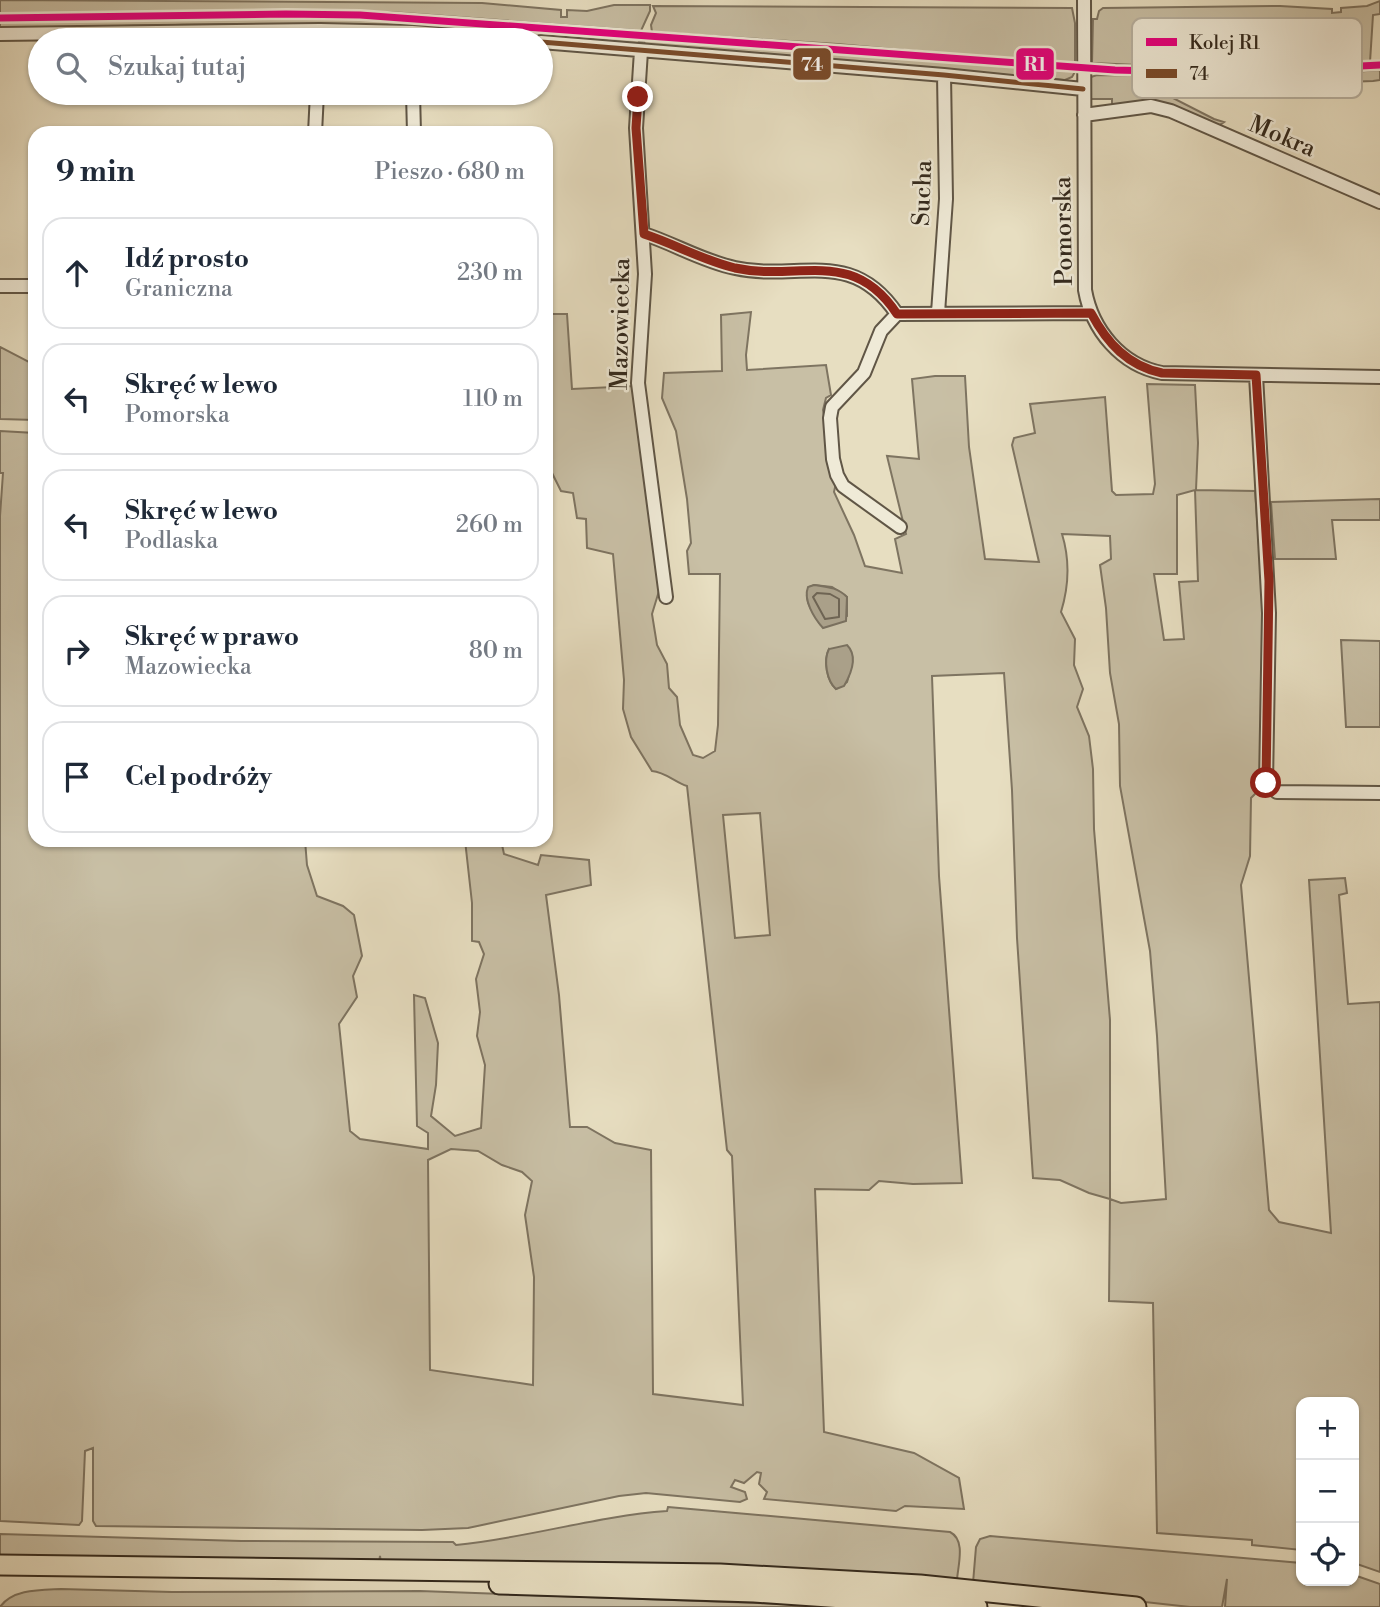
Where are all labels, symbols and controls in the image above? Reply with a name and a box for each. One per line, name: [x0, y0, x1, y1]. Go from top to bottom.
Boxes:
legend: [1132, 18, 1362, 98]
search box: [28, 28, 553, 105]
text: Kolej R1: [1189, 31, 1260, 55]
line badge: 74: [792, 47, 832, 81]
line badge: R1: [1015, 47, 1055, 81]
icon: search: [52, 48, 90, 86]
text: Szukaj tutaj: [108, 51, 247, 83]
text: 74: [801, 53, 824, 77]
text: R1: [1023, 53, 1047, 77]
text: 74: [1189, 62, 1209, 86]
route end: [622, 81, 653, 112]
street label: Mokra: [1244, 110, 1321, 165]
text: 9 min: [56, 153, 135, 191]
text: Pieszo · 680 m: [375, 158, 525, 186]
street label: Sucha: [907, 159, 939, 226]
street label: Pomorska: [1048, 175, 1080, 286]
text: Idź prosto: [125, 243, 249, 275]
icon: ahead: [58, 254, 96, 292]
street label: Mazowiecka: [605, 257, 637, 390]
text: 230 m: [457, 259, 523, 287]
text: Graniczna: [125, 275, 233, 303]
text: Skręć w lewo: [125, 369, 278, 401]
icon: left: [58, 380, 96, 418]
text: 110 m: [463, 385, 523, 413]
text: Pomorska: [125, 401, 230, 429]
text: Skręć w lewo: [125, 495, 278, 527]
icon: left: [58, 506, 96, 544]
text: 260 m: [456, 511, 523, 539]
text: Podlaska: [125, 527, 218, 555]
text: Skręć w prawo: [125, 621, 299, 653]
icon: right: [58, 632, 96, 670]
text: 80 m: [469, 637, 523, 665]
text: Mazowiecka: [125, 653, 252, 681]
icon: arrive: [58, 758, 96, 796]
text: Cel podróży: [125, 761, 272, 793]
route start: [1250, 767, 1281, 798]
map controls: [1296, 1397, 1359, 1586]
button: +: [1296, 1397, 1359, 1460]
button: −: [1296, 1460, 1359, 1523]
button: locate: [1296, 1523, 1359, 1586]

